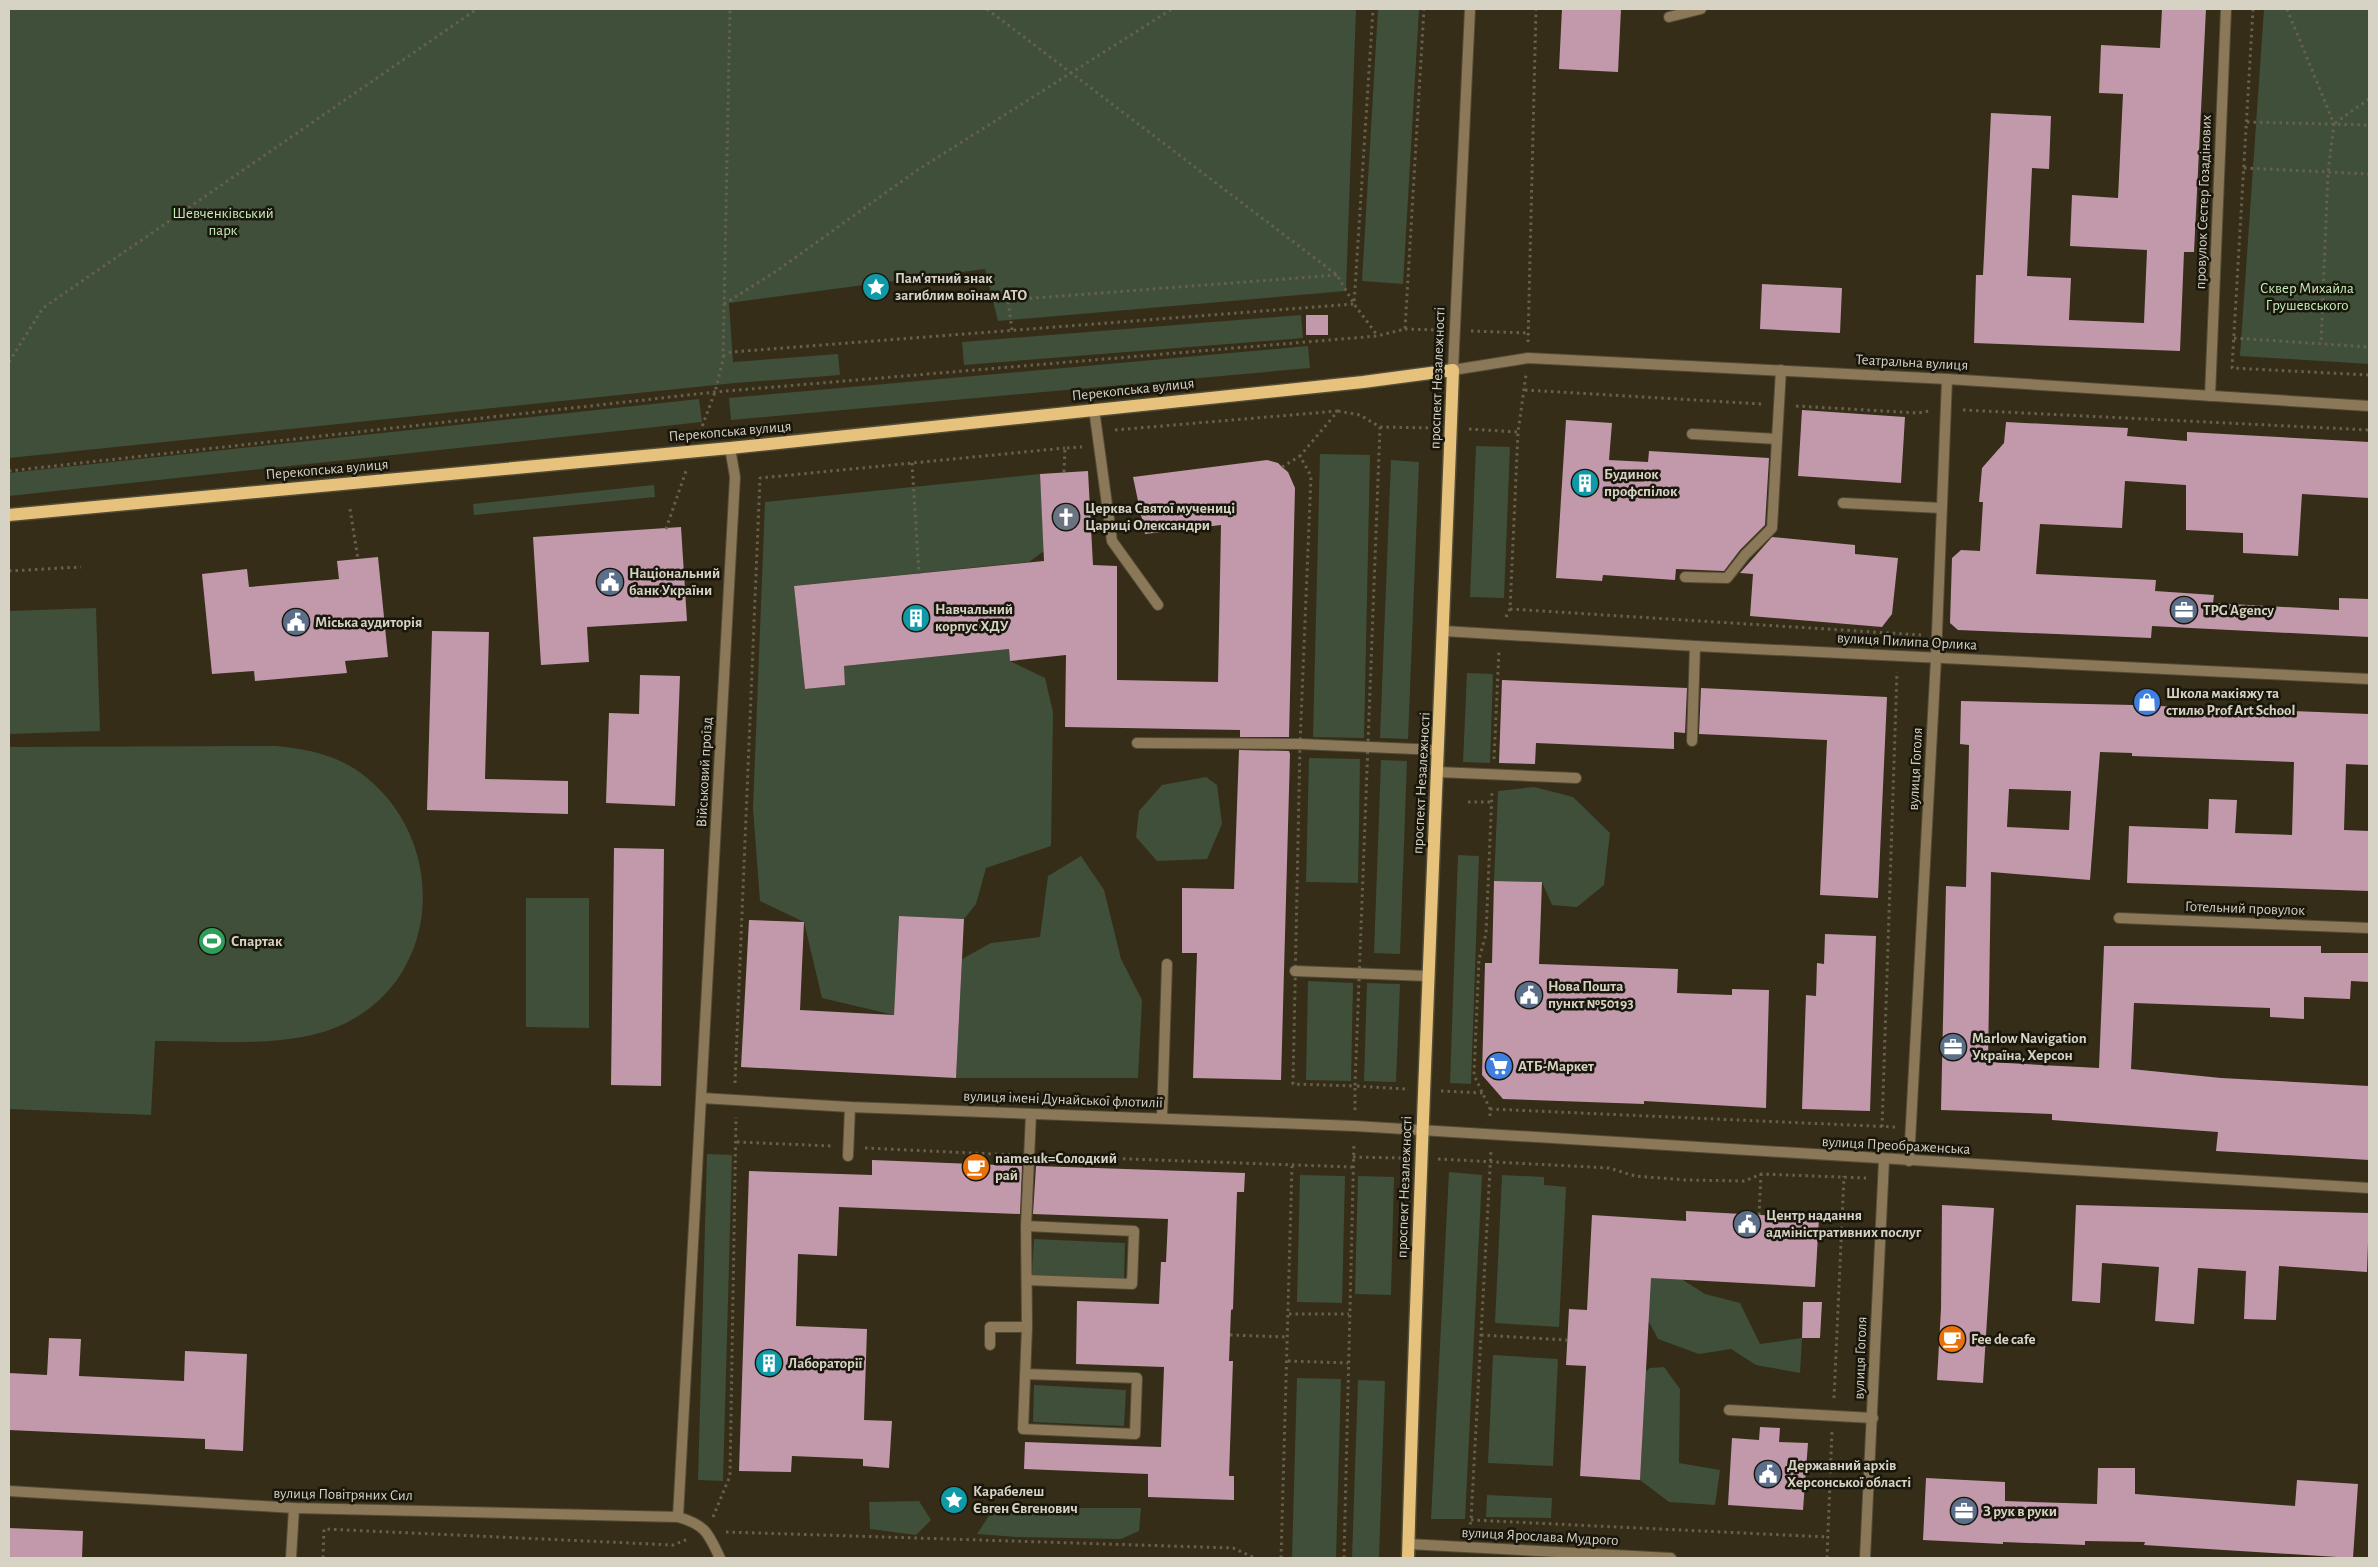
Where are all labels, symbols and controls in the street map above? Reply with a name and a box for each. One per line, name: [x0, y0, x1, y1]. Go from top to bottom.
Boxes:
street label: провулок Сестер Гозадінових: [2193, 114, 2214, 290]
park label: Шевченківський парк: [172, 206, 274, 238]
place label: Пам'ятний знак загиблим воїнам АТО: [895, 271, 1027, 303]
place icon: Пам'ятний знак загиблим воїнам АТО: [861, 272, 891, 302]
park label: Сквер Михайла Грушевського: [2260, 281, 2354, 313]
street label: проспект Незалежності: [1428, 307, 1447, 449]
street label: Театральна вулиця: [1855, 352, 1969, 373]
street label: Перекопська вулиця: [1071, 376, 1195, 403]
street label: Перекопська вулиця: [668, 419, 792, 444]
street label: Перекопська вулиця: [265, 457, 389, 482]
place label: Будинок профспілок: [1604, 467, 1678, 499]
building icon: Будинок профспілок: [1570, 468, 1600, 498]
place label: Церква Святої мучениці Цариці Олександри: [1085, 501, 1235, 533]
church icon: Церква Святої мучениці Цариці Олександри: [1051, 502, 1081, 532]
place label: Національний банк України: [629, 566, 720, 598]
public building icon: Національний банк України: [595, 567, 625, 597]
office icon: TPG Agency: [2169, 595, 2199, 625]
place label: Навчальний корпус ХДУ: [935, 602, 1013, 634]
building icon: Навчальний корпус ХДУ: [901, 603, 931, 633]
place label: TPG Agency: [2203, 603, 2274, 618]
public building icon: Міська аудиторія: [281, 607, 311, 637]
place label: Міська аудиторія: [315, 615, 422, 630]
street label: вулиця Пилипа Орлика: [1837, 630, 1978, 653]
place label: Школа макіяжу та стилю Prof Art School: [2166, 686, 2295, 718]
shop icon: Школа макіяжу та стилю Prof Art School: [2132, 687, 2162, 717]
street label: проспект Незалежності: [1410, 712, 1433, 854]
street label: Військовий проїзд: [694, 716, 715, 828]
street label: вулиця Гоголя: [1906, 727, 1925, 811]
street label: Готельний провулок: [2185, 899, 2305, 918]
sports icon: Спартак: [197, 926, 227, 956]
place label: Спартак: [231, 934, 283, 949]
place label: Нова Пошта пункт №50193: [1548, 979, 1634, 1011]
public building icon: Нова Пошта пункт №50193: [1514, 980, 1544, 1010]
place label: Marlow Navigation Україна, Херсон: [1972, 1031, 2087, 1063]
office icon: Marlow Navigation Україна, Херсон: [1938, 1032, 1968, 1062]
supermarket icon: АТБ-Маркет: [1484, 1051, 1514, 1081]
place label: АТБ-Маркет: [1518, 1059, 1594, 1074]
street label: вулиця імені Дунайської флотилії: [963, 1089, 1163, 1110]
street label: проспект Незалежності: [1395, 1116, 1414, 1258]
street label: вулиця Преображенська: [1821, 1134, 1971, 1157]
place label: name:uk=Солодкий рай: [995, 1151, 1117, 1183]
cafe icon: name:uk=Солодкий рай: [961, 1152, 991, 1182]
place label: Центр надання адміністративних послуг: [1766, 1208, 1922, 1240]
public building icon: Центр надання адміністративних послуг: [1732, 1209, 1762, 1239]
street label: вулиця Гоголя: [1852, 1316, 1869, 1400]
cafe icon: Fee de cafe: [1937, 1324, 1967, 1354]
place label: Fee de cafe: [1971, 1332, 2036, 1347]
building icon: Лабораторії: [754, 1348, 784, 1378]
place label: Лабораторії: [788, 1356, 863, 1371]
place label: Державний архів Херсонської області: [1787, 1458, 1911, 1490]
public building icon: Державний архів Херсонської області: [1753, 1459, 1783, 1489]
place label: Карабелеш Євген Євгенович: [973, 1484, 1078, 1516]
place icon: Карабелеш Євген Євгенович: [939, 1485, 969, 1515]
street label: вулиця Повітряних Сил: [273, 1486, 413, 1503]
office icon: З рук в руки: [1949, 1496, 1979, 1526]
place label: З рук в руки: [1983, 1504, 2057, 1519]
street label: вулиця Ярослава Мудрого: [1461, 1525, 1619, 1548]

